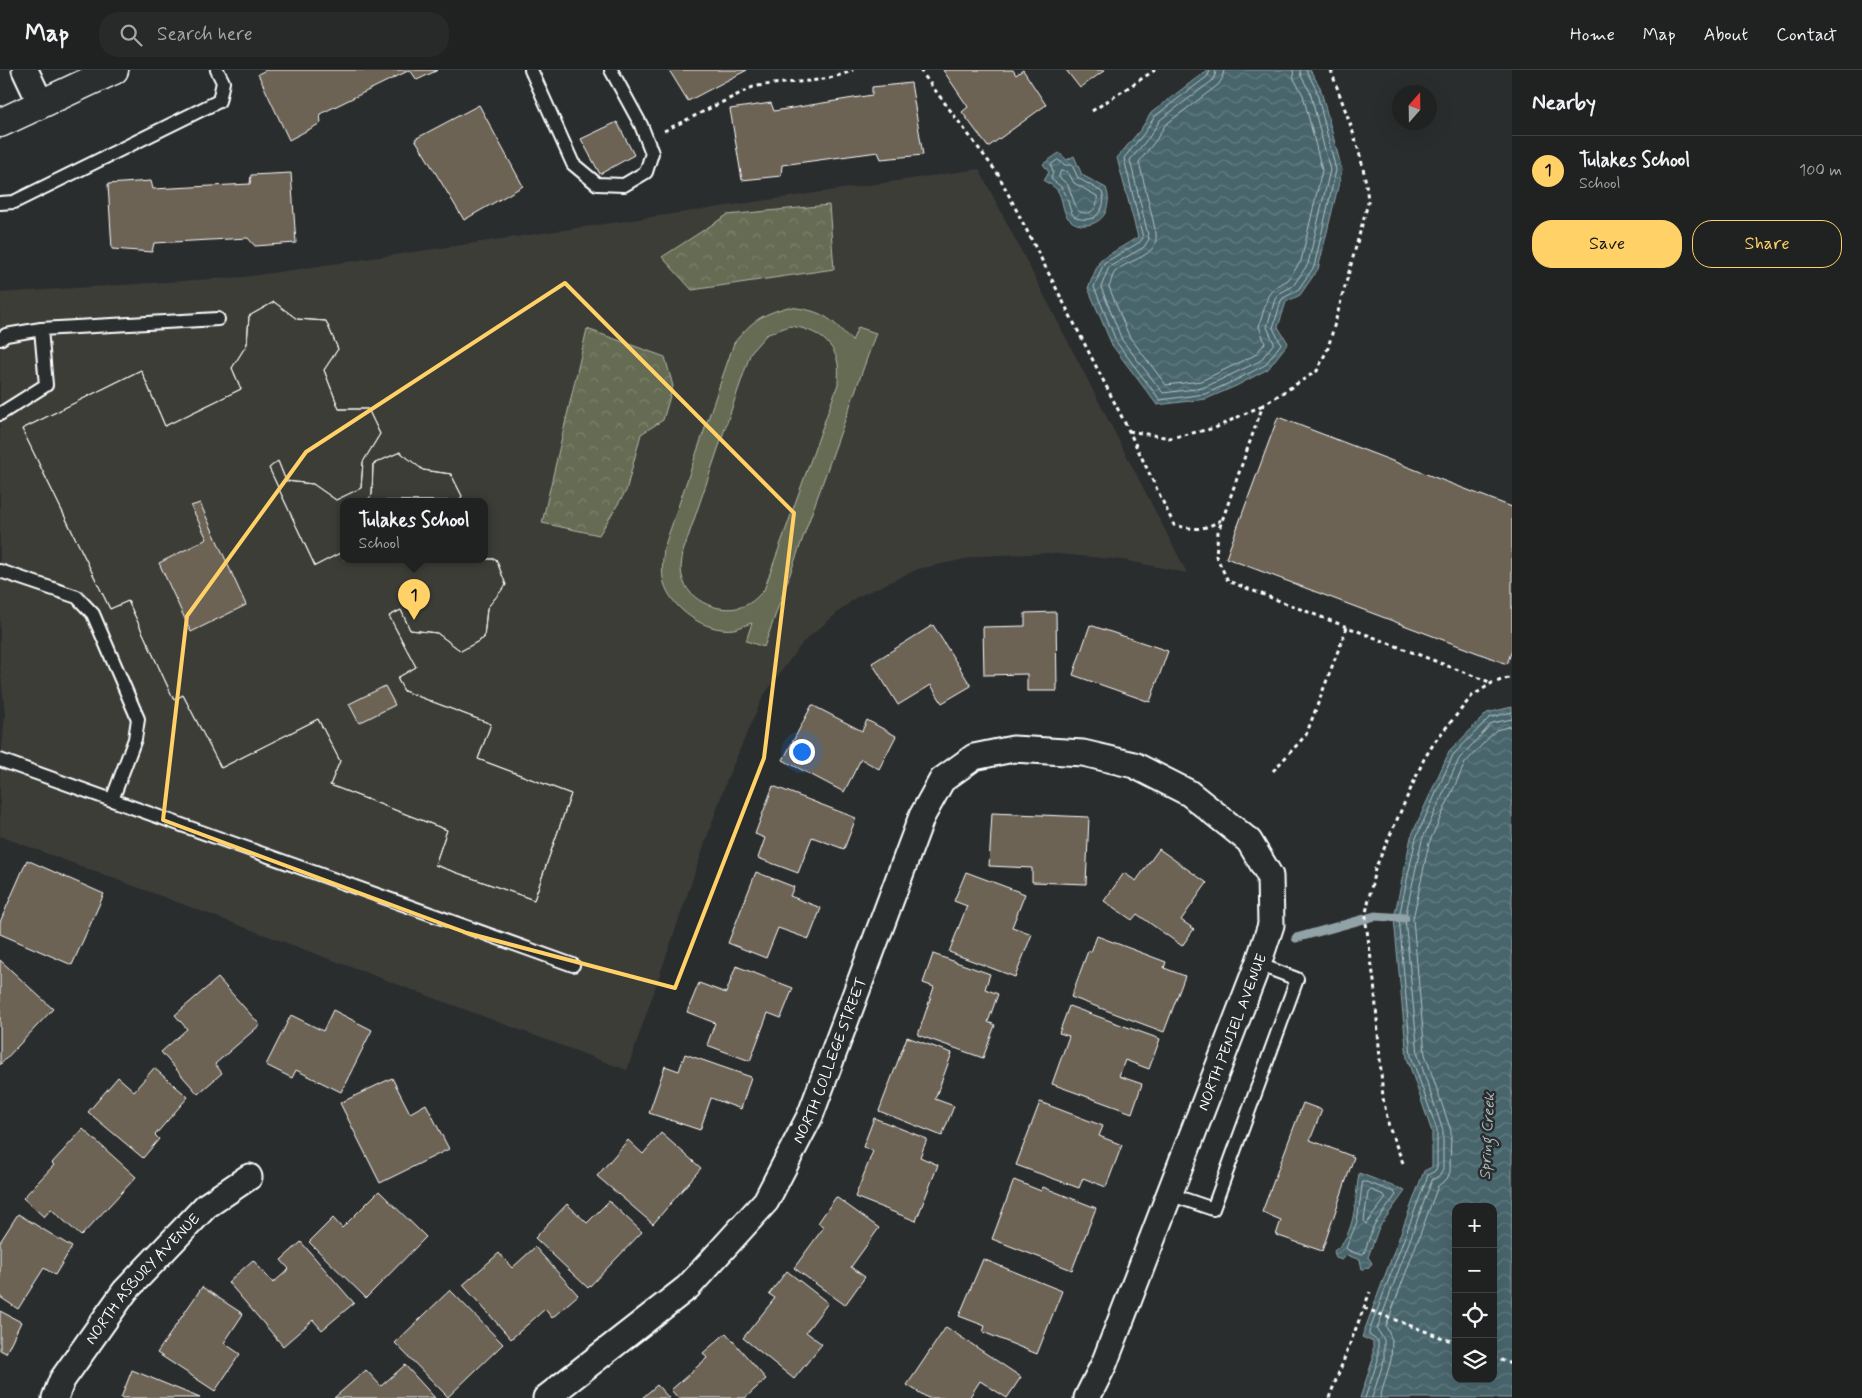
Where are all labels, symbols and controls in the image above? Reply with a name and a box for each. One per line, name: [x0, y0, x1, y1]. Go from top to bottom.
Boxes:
search box: [99, 12, 449, 57]
text: Map: [25, 19, 69, 50]
icon: search: [117, 21, 145, 49]
text: Search here: [157, 22, 253, 47]
text: Home: [1570, 23, 1615, 47]
text: Map: [1643, 23, 1676, 47]
text: About: [1704, 23, 1748, 47]
text: Contact: [1776, 23, 1837, 47]
north arrow: [1392, 85, 1437, 130]
text: Nearby: [1532, 89, 1596, 117]
text: Tulakes School: [1579, 148, 1690, 173]
text: 1: [1544, 160, 1552, 181]
text: 100 m: [1799, 160, 1842, 181]
text: School: [1579, 173, 1620, 194]
button: Save: [1532, 220, 1682, 268]
button: Share: [1692, 220, 1842, 268]
popup: [340, 498, 488, 563]
text: Tulakes School: [359, 508, 469, 533]
text: School: [359, 533, 400, 554]
pin: 1: [398, 579, 430, 620]
your location: [789, 739, 815, 765]
street label: NORTH PENIEL AVENUE: [1194, 951, 1272, 1114]
street label: NORTH COLLEGE STREET: [788, 975, 872, 1147]
water label: Spring Creek: [1475, 1091, 1502, 1180]
map controls: [1452, 1203, 1497, 1383]
button: +: [1452, 1203, 1497, 1248]
street label: NORTH ASBURY AVENUE: [81, 1209, 205, 1349]
button: −: [1452, 1248, 1497, 1293]
button: locate: [1452, 1293, 1497, 1338]
button: layers: [1452, 1338, 1497, 1383]

